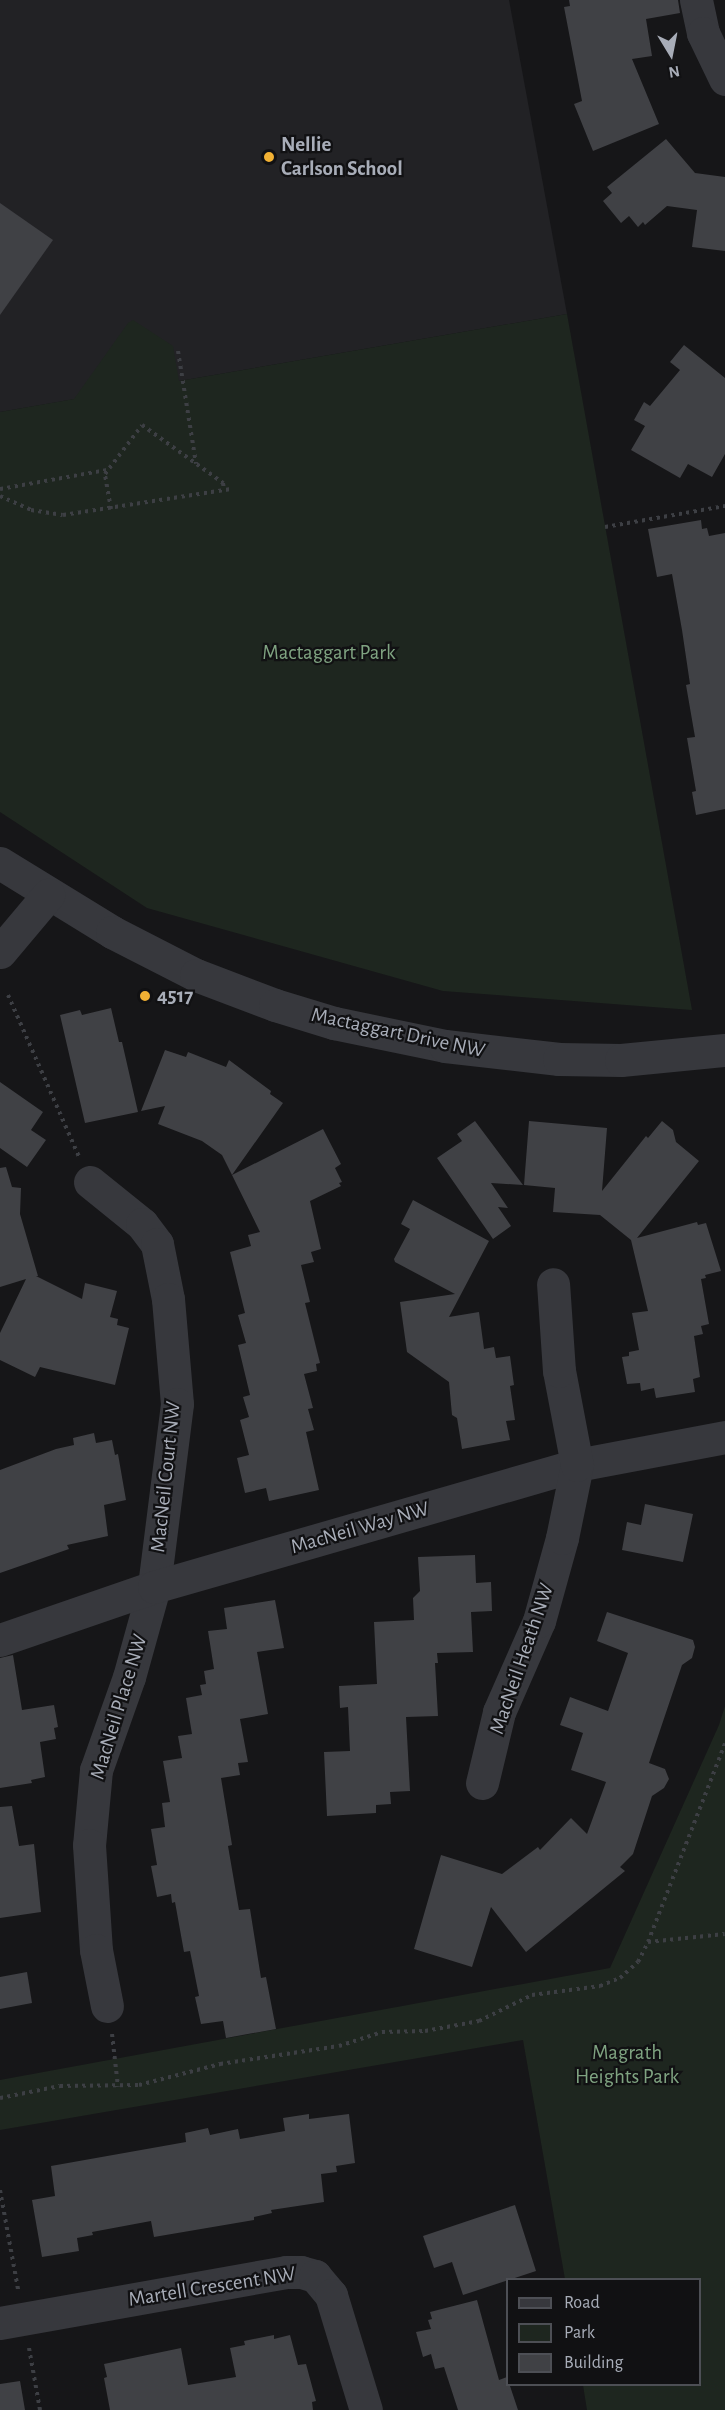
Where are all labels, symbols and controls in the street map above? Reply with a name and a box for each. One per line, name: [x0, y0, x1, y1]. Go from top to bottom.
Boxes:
north arrow: [641, 24, 701, 84]
text: N: [667, 63, 681, 81]
place label: Nellie Carlson School: [281, 132, 403, 182]
marker: Nellie Carlson School: [262, 150, 276, 164]
park label: Mactaggart Park: [262, 640, 396, 666]
place label: 4517: [157, 983, 193, 1009]
marker: 4517: [138, 989, 152, 1003]
street label: Mactaggart Drive NW: [309, 1002, 487, 1064]
street label: MacNeil Court NW: [146, 1400, 186, 1554]
street label: MacNeil Way NW: [288, 1496, 432, 1560]
street label: MacNeil Heath NW: [484, 1580, 560, 1738]
street label: MacNeil Place NW: [85, 1631, 153, 1783]
park label: Magrath Heights Park: [575, 2040, 679, 2090]
street label: Martell Crescent NW: [127, 2261, 297, 2313]
legend: [506, 2278, 701, 2386]
text: Road: [564, 2294, 600, 2312]
text: Park: [564, 2324, 595, 2342]
text: Building: [564, 2354, 623, 2372]

